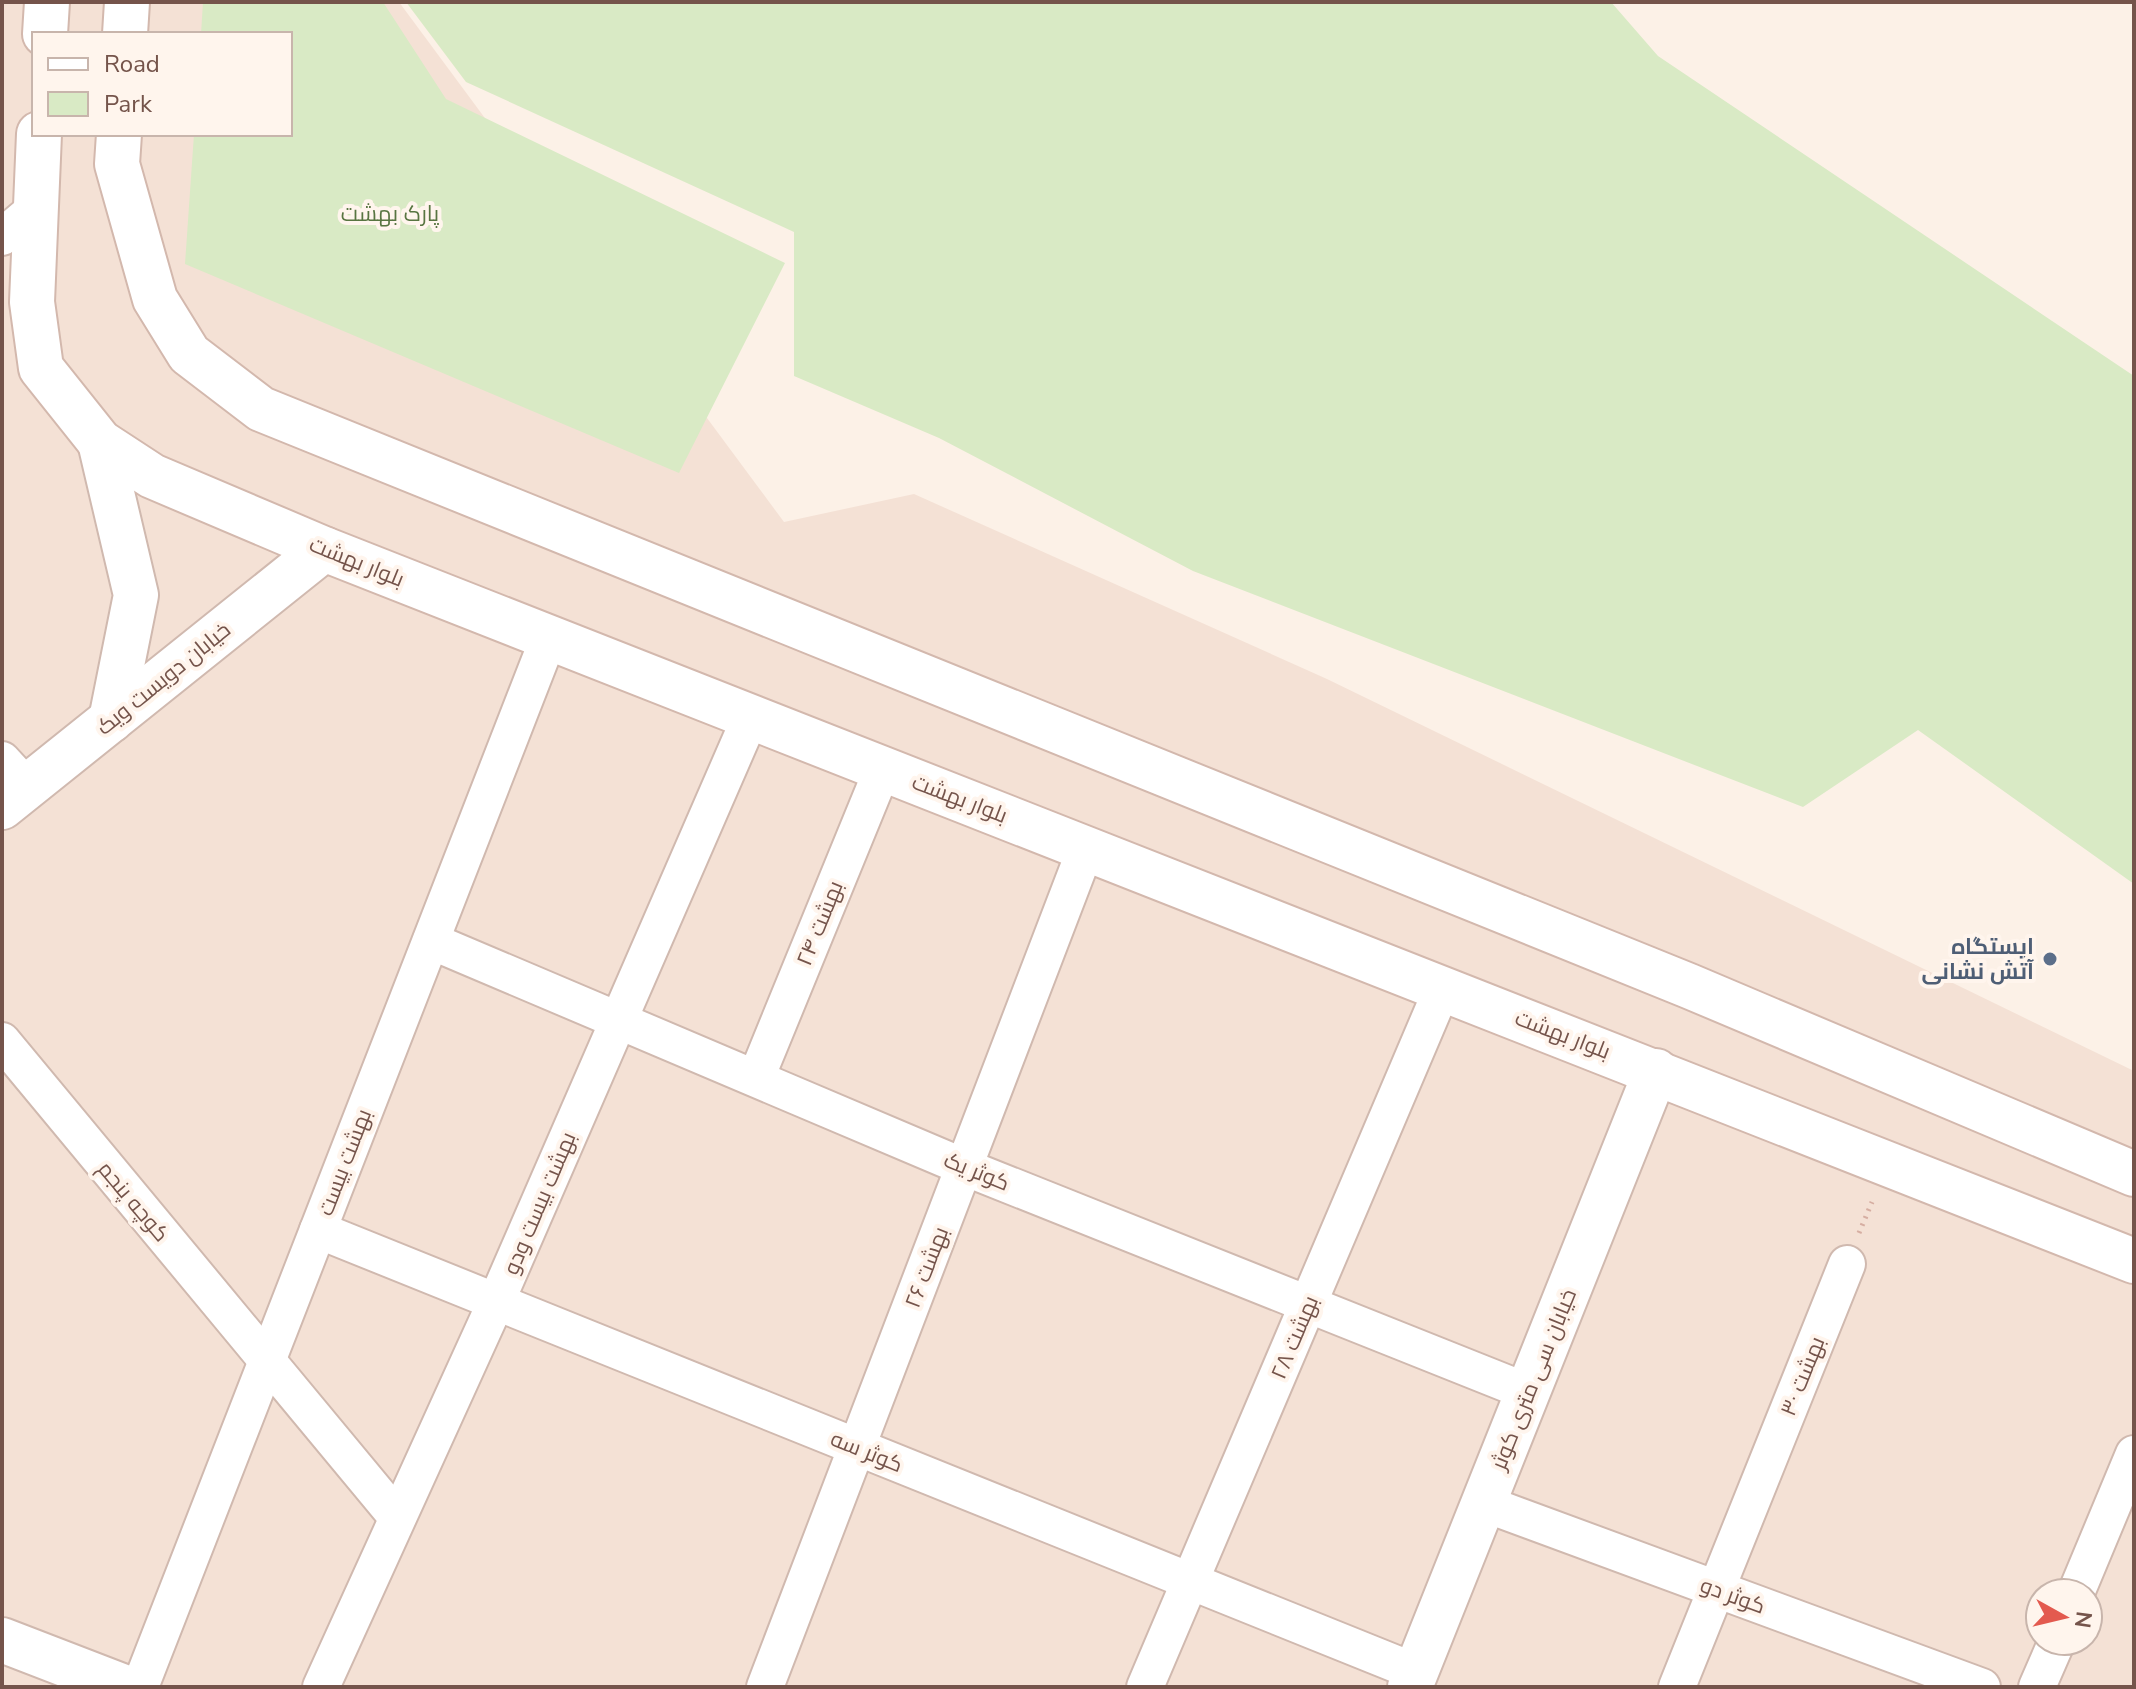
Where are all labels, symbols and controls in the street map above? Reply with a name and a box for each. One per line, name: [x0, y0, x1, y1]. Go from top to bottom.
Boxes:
legend: [32, 32, 292, 136]
text: Road: [104, 48, 160, 80]
text: Park: [104, 88, 153, 120]
park label: پارک بهشت: [341, 199, 439, 229]
street label: بلوار بهشت: [305, 529, 409, 595]
street label: خیابان دویست ویک: [90, 615, 237, 742]
street label: بلوار بهشت: [908, 767, 1012, 831]
street label: بهشت ۲۴: [789, 876, 851, 970]
place label: ایستگاه آتش نشانی: [1922, 932, 2034, 987]
marker: ایستگاه آتش نشانی: [2041, 950, 2059, 968]
street label: بلوار بهشت: [1511, 1003, 1615, 1067]
street label: بهشت بیست: [311, 1105, 379, 1220]
street label: بهشت بیست ودو: [496, 1127, 584, 1279]
street label: کوثر یک: [939, 1145, 1014, 1199]
street label: کوچه پنجم: [91, 1155, 176, 1248]
street label: بهشت ۲۶: [898, 1222, 956, 1312]
street label: خیابان سی متری کوثر: [1483, 1284, 1584, 1476]
street label: بهشت ۲۸: [1264, 1291, 1326, 1384]
street label: بهشت ۳۰: [1773, 1332, 1832, 1421]
street label: کوثر سه: [826, 1424, 907, 1480]
street label: کوثر دو: [1696, 1570, 1769, 1622]
north arrow: [2024, 1577, 2104, 1657]
text: N: [2067, 1609, 2099, 1630]

